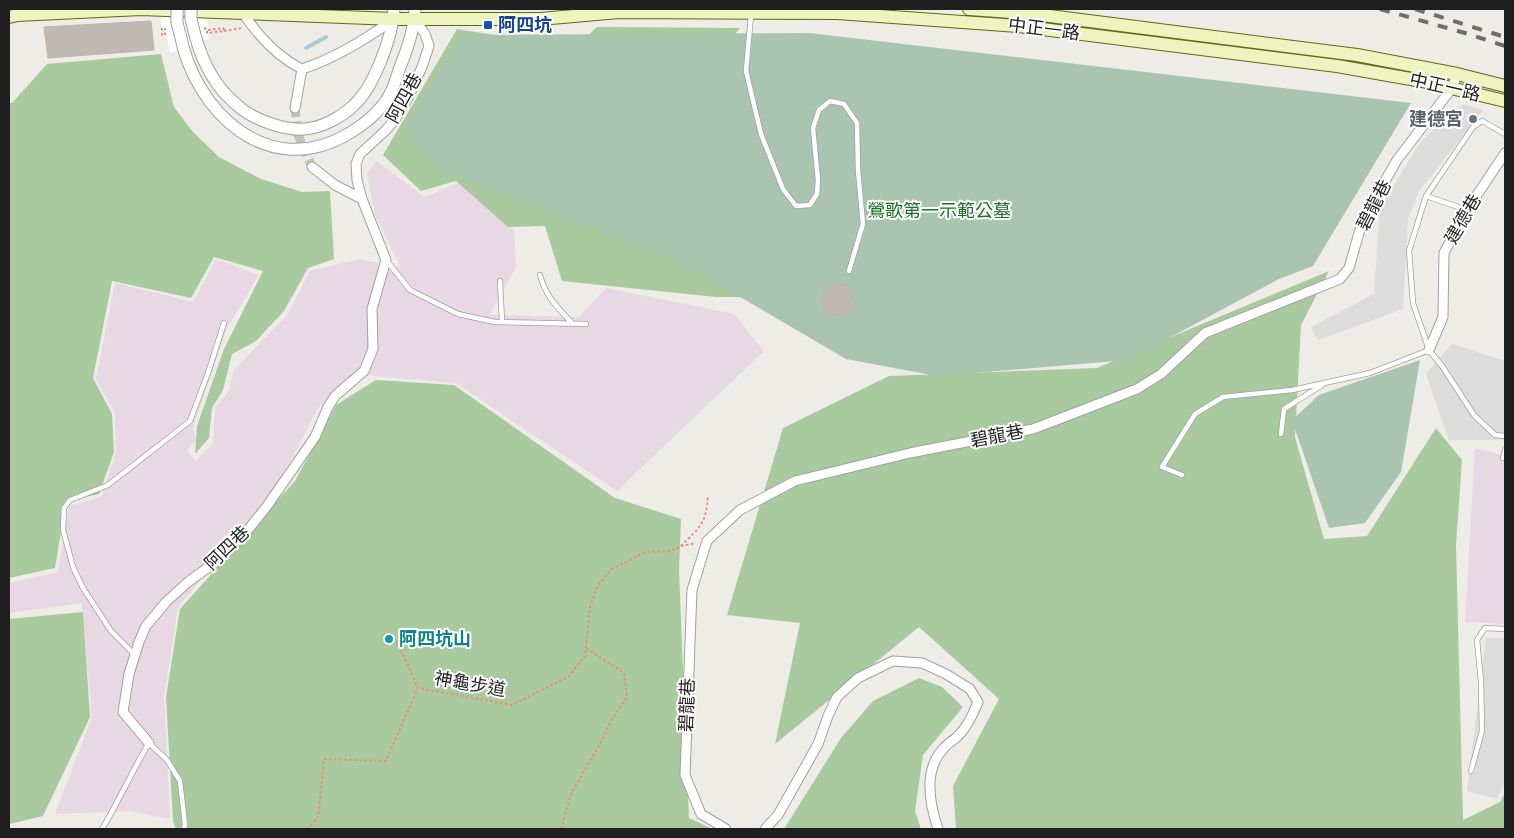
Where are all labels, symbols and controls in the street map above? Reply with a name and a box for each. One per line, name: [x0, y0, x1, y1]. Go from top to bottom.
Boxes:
place label: 阿四坑: [498, 14, 552, 36]
street label: 中正一路: [1007, 14, 1081, 44]
marker: 阿四坑: [482, 19, 494, 31]
street label: 中正一路: [1407, 68, 1483, 106]
street label: 阿四巷: [381, 69, 427, 127]
place label: 建德宮: [1409, 108, 1463, 130]
marker: 建德宮: [1467, 113, 1479, 125]
street label: 碧龍巷: [1352, 176, 1396, 234]
street label: 建德巷: [1440, 190, 1486, 248]
park label: 鶯歌第一示範公墓: [867, 200, 1011, 222]
street label: 碧龍巷: [968, 420, 1026, 452]
street label: 阿四巷: [200, 521, 254, 575]
place label: 阿四坑山: [399, 628, 471, 650]
marker: 阿四坑山: [383, 633, 395, 645]
street label: 神龜步道: [433, 667, 507, 701]
street label: 碧龍巷: [675, 678, 699, 732]

